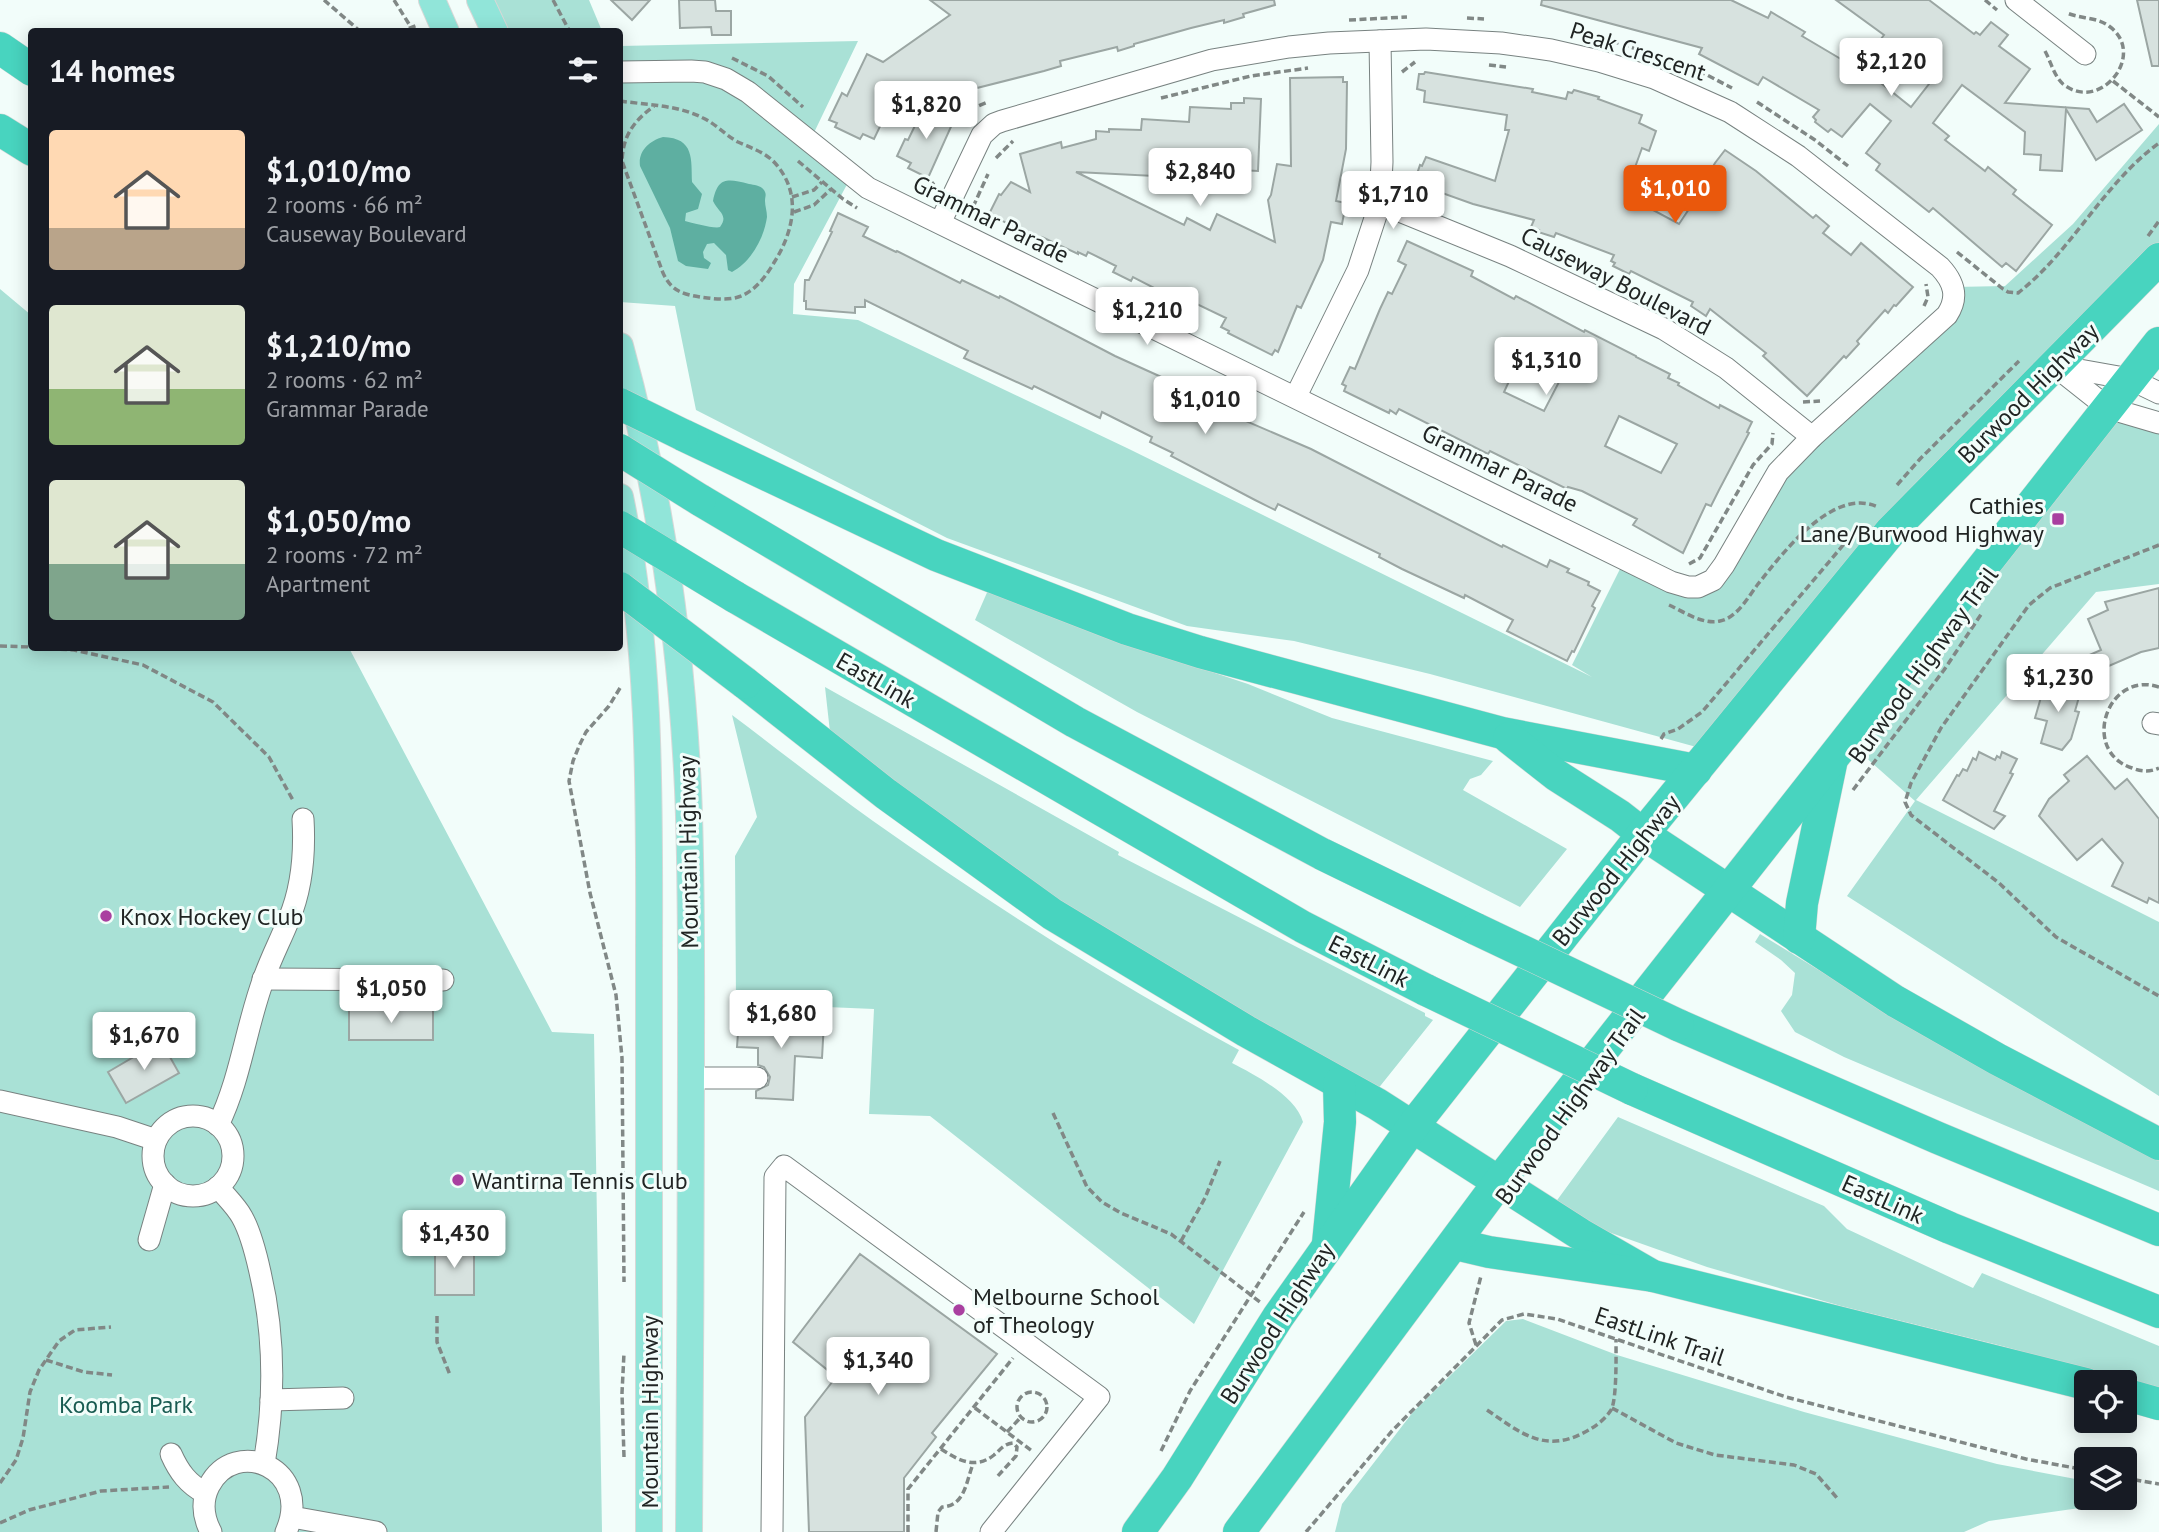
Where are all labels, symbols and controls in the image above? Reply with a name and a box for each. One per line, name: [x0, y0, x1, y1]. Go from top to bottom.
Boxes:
street label: Peak Crescent: [1566, 14, 1710, 88]
pin: $2,120: [1834, 38, 1948, 98]
text: $2,120: [1855, 46, 1927, 75]
text: 14 homes: [49, 51, 175, 90]
icon: filters: [564, 51, 602, 89]
pin: $1,820: [869, 82, 983, 141]
text: $1,820: [890, 89, 962, 118]
pin: $2,840: [1143, 148, 1257, 208]
text: $1,010/mo: [266, 151, 411, 190]
text: $2,840: [1164, 156, 1236, 185]
icon: home: [105, 158, 189, 242]
pin: $1,010: [1618, 166, 1732, 225]
street label: Grammar Parade: [908, 168, 1074, 270]
pin: $1,710: [1336, 172, 1450, 231]
text: $1,010: [1639, 173, 1711, 202]
text: $1,710: [1357, 179, 1429, 208]
text: 2 rooms · 66 m²: [266, 190, 423, 219]
text: Causeway Boulevard: [266, 219, 467, 248]
street label: Causeway Boulevard: [1516, 220, 1716, 342]
pin: $1,210: [1090, 288, 1204, 347]
text: $1,210: [1111, 295, 1183, 324]
street label: Burwood Highway: [1951, 316, 2105, 470]
text: $1,210/mo: [266, 326, 411, 365]
icon: home: [105, 333, 189, 417]
pin: $1,310: [1489, 338, 1603, 397]
text: $1,310: [1510, 345, 1582, 374]
text: 2 rooms · 62 m²: [266, 365, 423, 394]
pin: $1,010: [1148, 376, 1262, 436]
text: $1,010: [1169, 384, 1241, 413]
text: Grammar Parade: [266, 394, 429, 423]
street label: Grammar Parade: [1417, 417, 1583, 519]
place label: Cathies Lane/Burwood Highway: [1800, 490, 2044, 549]
text: $1,050/mo: [266, 501, 411, 540]
icon: home: [105, 508, 189, 592]
marker: Cathies Lane/Burwood Highway: [2050, 511, 2066, 527]
text: 2 rooms · 72 m²: [266, 540, 423, 569]
street label: Burwood Highway Trail: [1841, 560, 2005, 770]
text: Apartment: [266, 569, 370, 598]
street label: EastLink: [831, 645, 922, 715]
pin: $1,230: [2001, 654, 2115, 714]
text: $1,230: [2022, 662, 2094, 691]
street label: Mountain Highway: [671, 755, 705, 949]
street label: Burwood Highway: [1545, 788, 1687, 952]
place label: Knox Hockey Club: [120, 901, 303, 932]
marker: Knox Hockey Club: [98, 908, 114, 924]
street label: EastLink: [1323, 928, 1415, 995]
pin: $1,050: [334, 965, 448, 1025]
text: $1,050: [355, 973, 427, 1002]
pin: $1,680: [724, 990, 838, 1050]
text: $1,680: [745, 998, 817, 1027]
street label: Burwood Highway Trail: [1488, 1001, 1652, 1211]
pin: $1,670: [87, 1012, 201, 1072]
text: $1,670: [108, 1020, 180, 1049]
place label: Wantirna Tennis Club: [472, 1165, 688, 1196]
street label: EastLink: [1837, 1167, 1929, 1231]
marker: Wantirna Tennis Club: [450, 1172, 466, 1188]
pin: $1,430: [397, 1210, 511, 1270]
text: $1,430: [418, 1218, 490, 1247]
street label: Burwood Highway: [1213, 1236, 1341, 1410]
place label: Melbourne School of Theology: [973, 1281, 1159, 1340]
street label: EastLink Trail: [1591, 1299, 1729, 1373]
marker: Melbourne School of Theology: [951, 1302, 967, 1318]
street label: Mountain Highway: [634, 1315, 665, 1509]
pin: $1,340: [821, 1338, 935, 1397]
text: $1,340: [842, 1345, 914, 1374]
map controls: [2074, 1370, 2137, 1510]
button: locate: [2074, 1370, 2137, 1433]
park label: Koomba Park: [59, 1389, 194, 1420]
button: layers: [2074, 1447, 2137, 1510]

